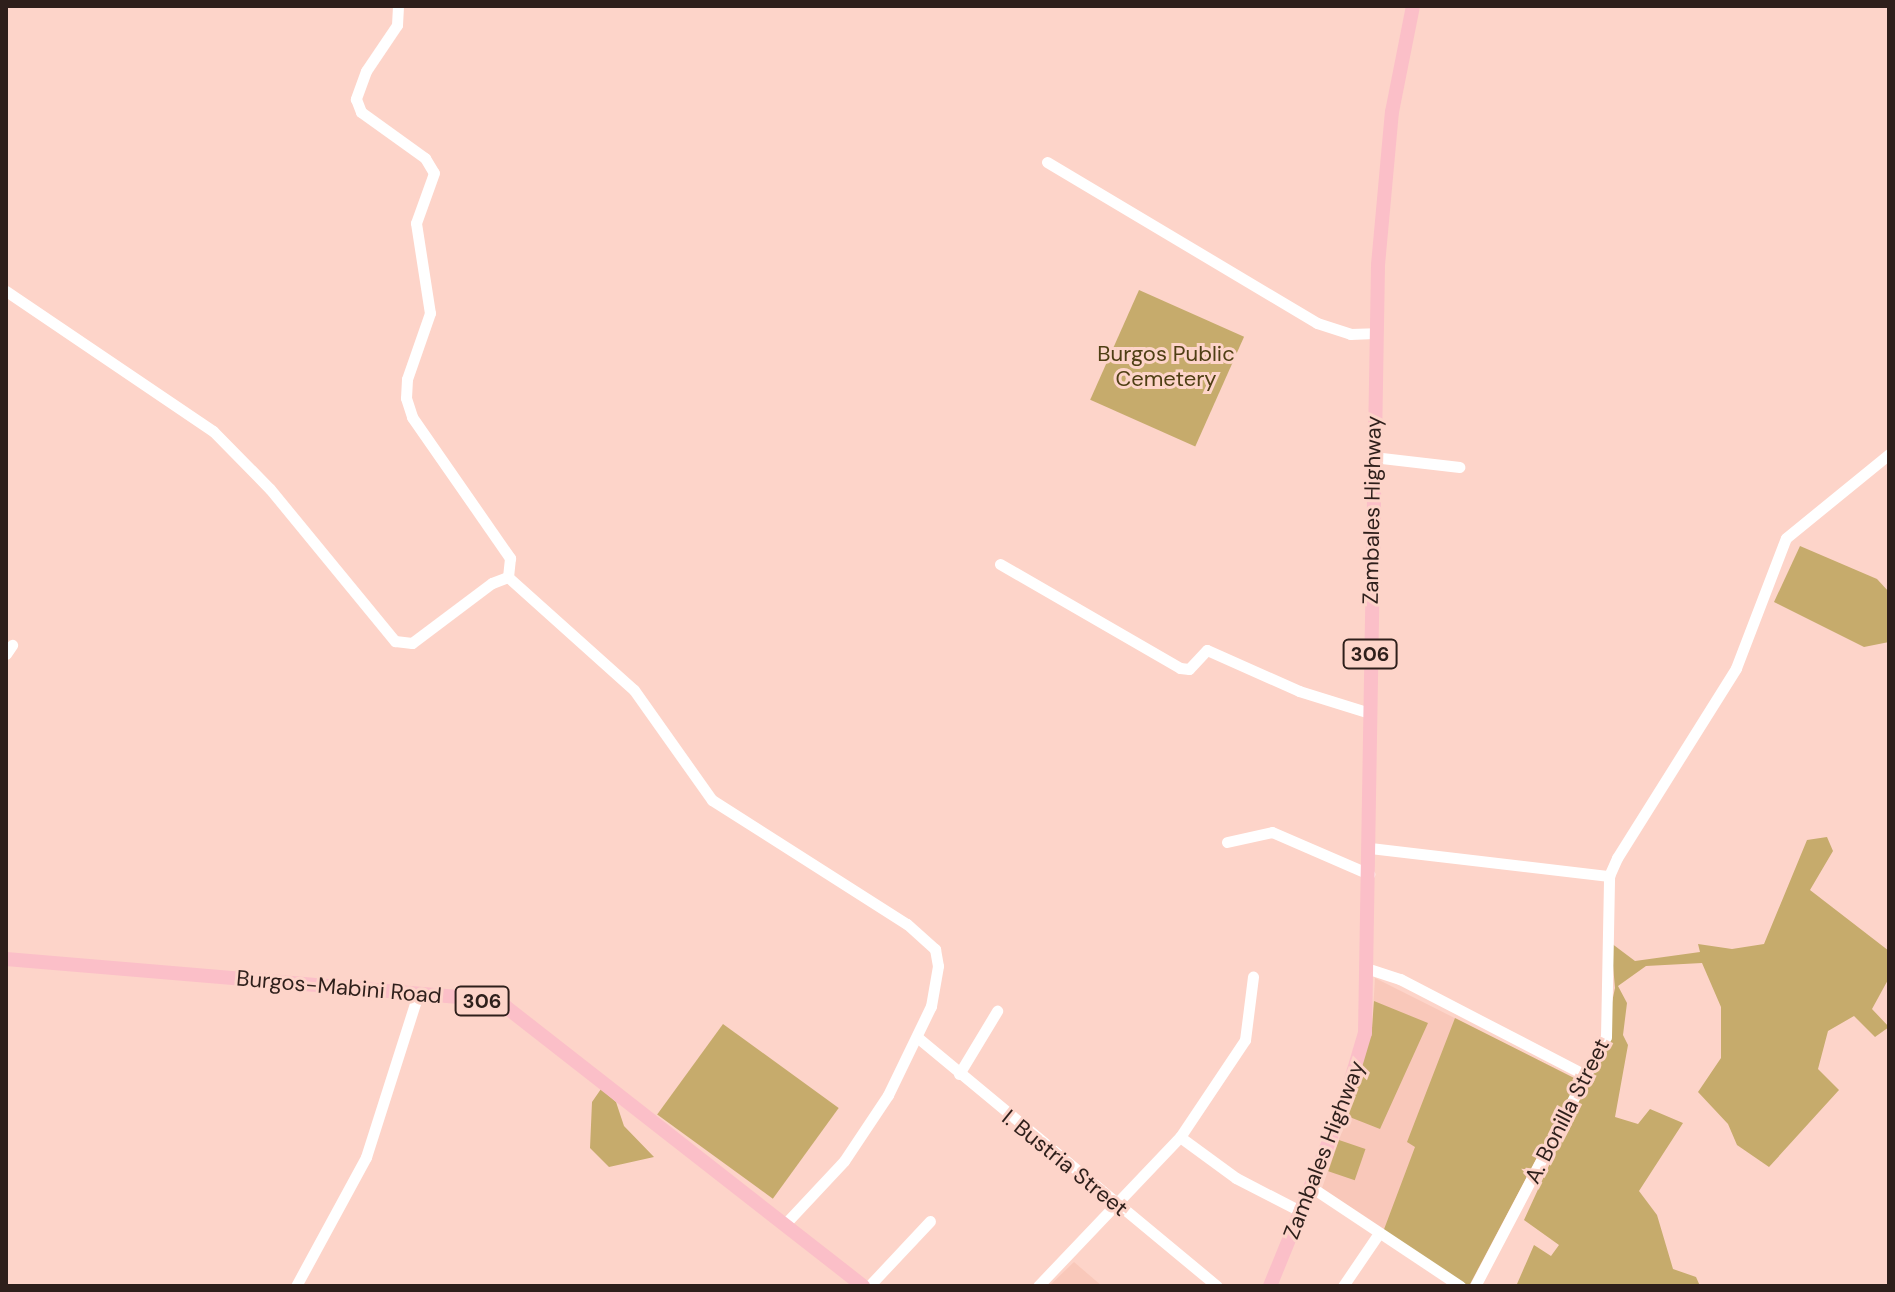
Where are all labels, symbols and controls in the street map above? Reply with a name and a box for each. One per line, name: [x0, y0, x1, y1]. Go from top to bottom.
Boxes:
park label: Burgos Public Cemetery: [1097, 340, 1235, 392]
street label: Zambales Highway: [1357, 415, 1387, 605]
road number: 306: [1342, 638, 1398, 670]
street label: Burgos-Mabini Road: [235, 965, 443, 1009]
road number: 306: [454, 985, 510, 1017]
street label: A. Bonilla Street: [1519, 1034, 1615, 1188]
street label: Zambales Highway: [1278, 1057, 1370, 1243]
street label: I. Bustria Street: [997, 1104, 1133, 1222]

